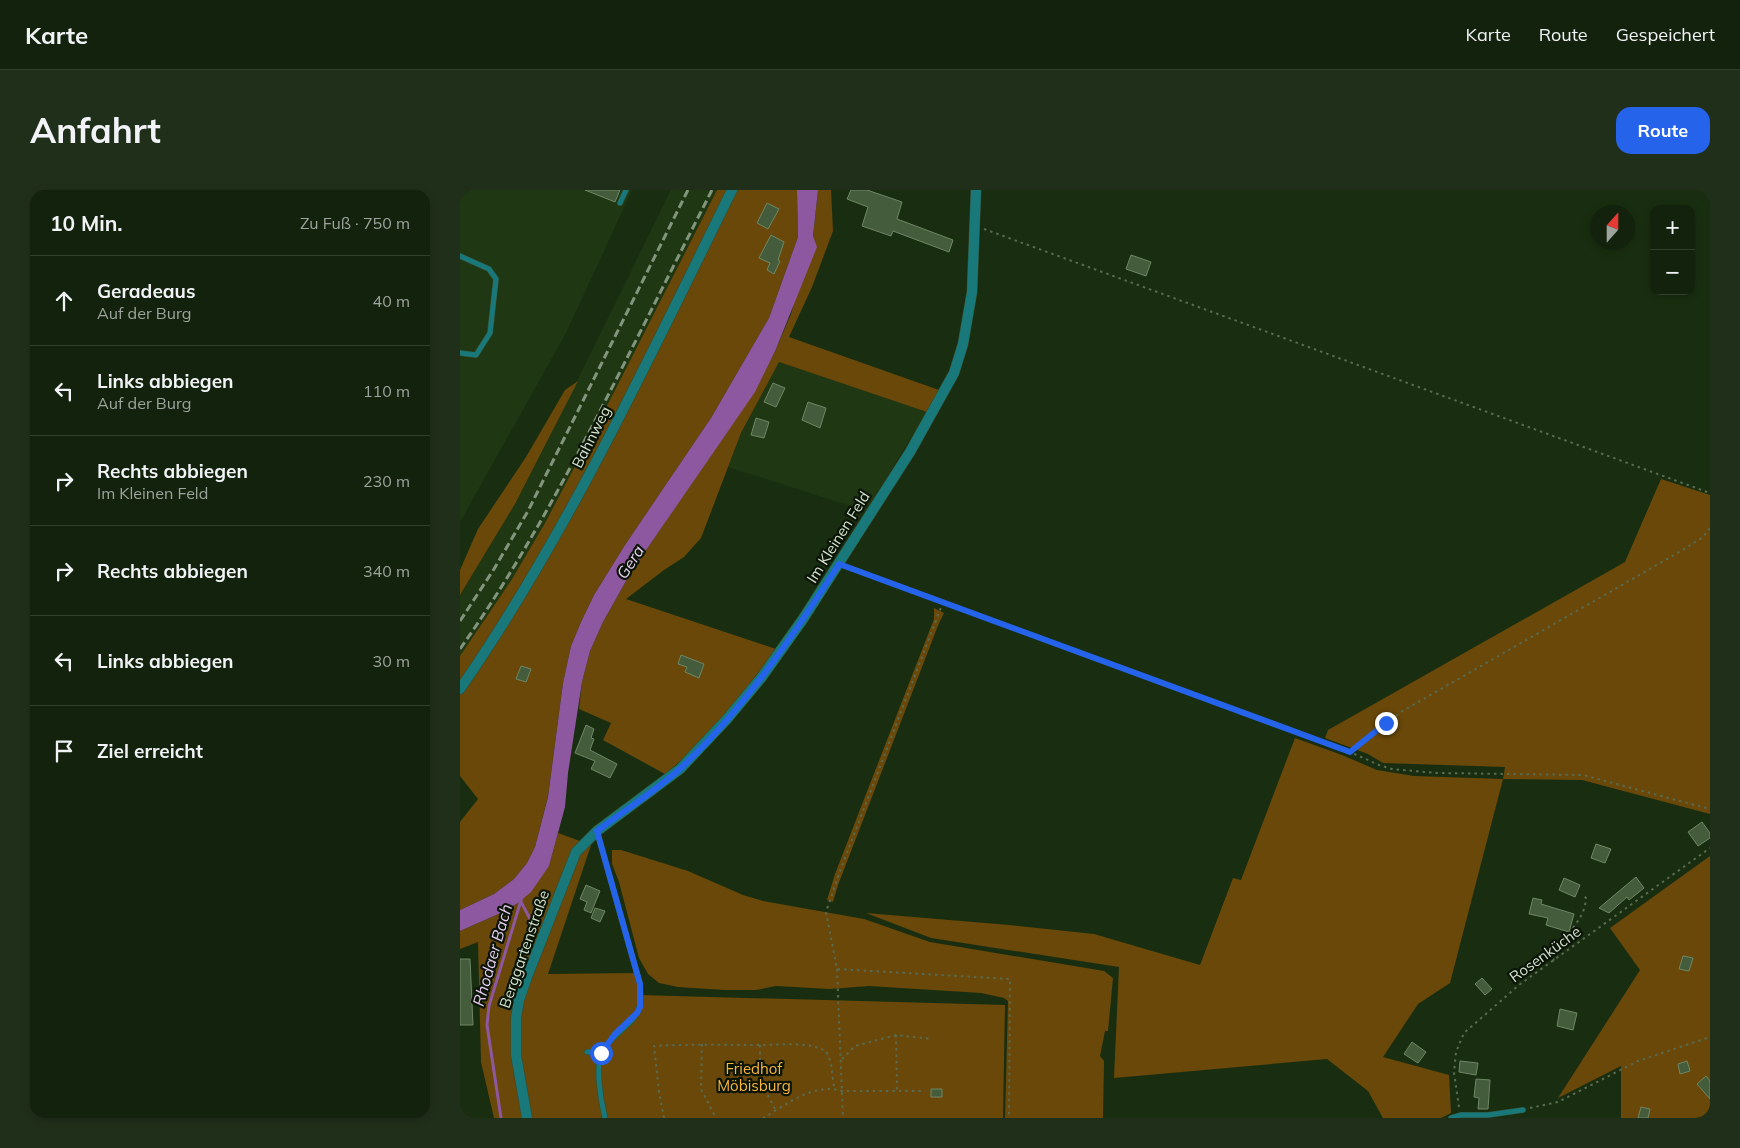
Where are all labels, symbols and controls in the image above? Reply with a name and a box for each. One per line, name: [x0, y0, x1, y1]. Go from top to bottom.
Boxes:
text: Karte: [25, 20, 88, 50]
text: Karte: [1466, 23, 1511, 46]
text: Route: [1539, 23, 1588, 46]
text: Gespeichert: [1616, 23, 1715, 46]
button: Route: [1616, 107, 1710, 154]
text: Anfahrt: [30, 108, 161, 152]
north arrow: [1590, 205, 1635, 250]
map controls: [1650, 205, 1695, 295]
button: +: [1650, 205, 1695, 250]
text: 10 Min.: [50, 210, 123, 236]
text: Zu Fuß · 750 m: [300, 213, 410, 233]
button: −: [1650, 250, 1695, 295]
text: Geradeaus: [97, 279, 195, 303]
icon: ahead: [50, 287, 78, 315]
text: 40 m: [373, 291, 410, 311]
text: Auf der Burg: [97, 303, 191, 323]
text: Links abbiegen: [97, 369, 234, 393]
icon: left: [50, 377, 78, 405]
text: 110 m: [363, 381, 410, 401]
text: Auf der Burg: [97, 393, 191, 413]
street label: Bahnweg: [567, 403, 615, 471]
text: Rechts abbiegen: [97, 459, 248, 483]
icon: right: [50, 467, 78, 495]
text: 230 m: [363, 471, 410, 491]
text: Im Kleinen Feld: [97, 483, 208, 503]
street label: Im Kleinen Feld: [802, 488, 874, 586]
water label: Gera: [612, 541, 648, 582]
icon: right: [50, 557, 78, 585]
text: Rechts abbiegen: [97, 559, 248, 583]
text: 340 m: [363, 561, 410, 581]
icon: left: [50, 647, 78, 675]
text: Links abbiegen: [97, 649, 234, 673]
text: 30 m: [373, 651, 410, 671]
route end: [1375, 712, 1398, 735]
icon: arrive: [50, 737, 78, 765]
text: Ziel erreicht: [97, 739, 203, 763]
street label: Berggartenstraße: [495, 888, 553, 1010]
water label: Rhodaer Bach: [468, 902, 516, 1008]
street label: Rosenküche: [1505, 922, 1585, 986]
route start: [590, 1042, 613, 1065]
park label: Friedhof Möbisburg: [717, 1059, 791, 1095]

